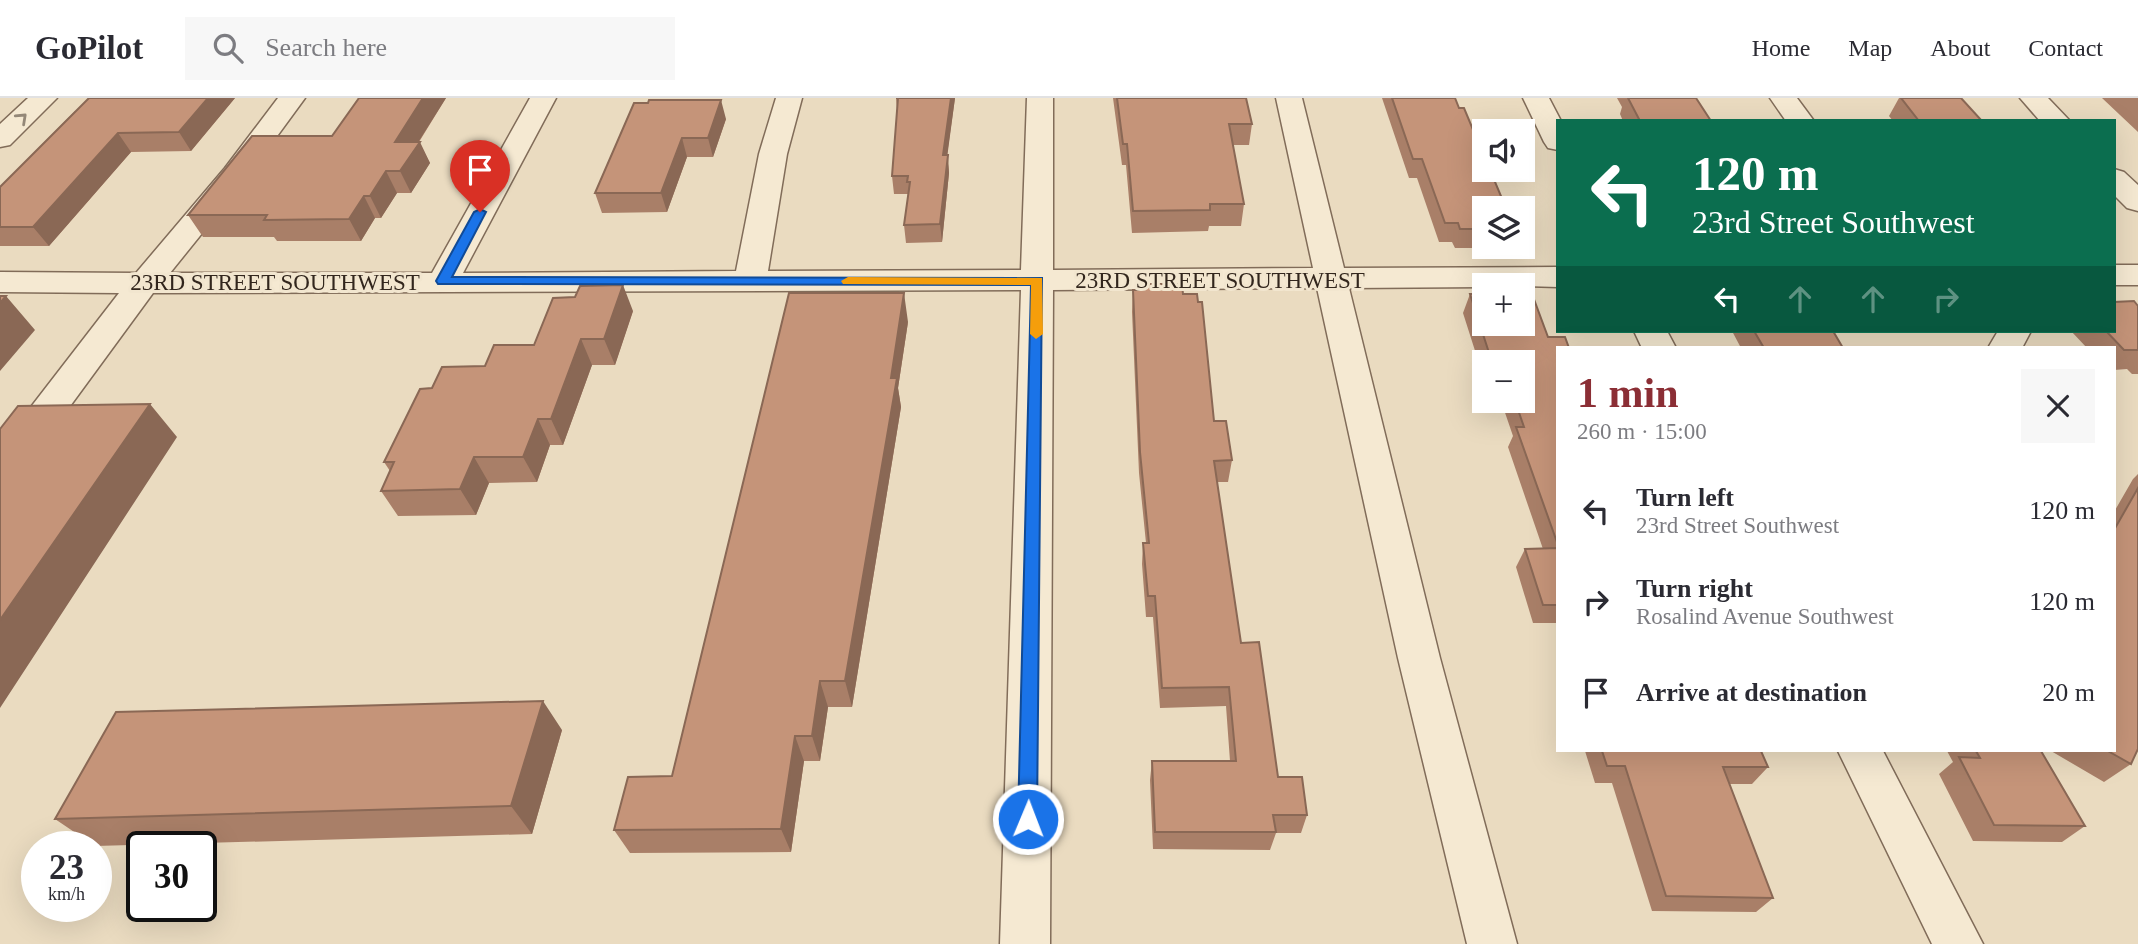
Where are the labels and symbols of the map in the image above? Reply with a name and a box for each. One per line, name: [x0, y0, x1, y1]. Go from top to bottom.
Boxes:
one-way arrow: [14, 114, 27, 127]
pin: [450, 140, 510, 212]
street label: 23RD STREET SOUTHWEST: [1075, 268, 1365, 293]
street label: 23RD STREET SOUTHWEST: [130, 270, 420, 295]
position arrow: [991, 782, 1065, 856]
speed limit sign: 30: [126, 831, 217, 922]

